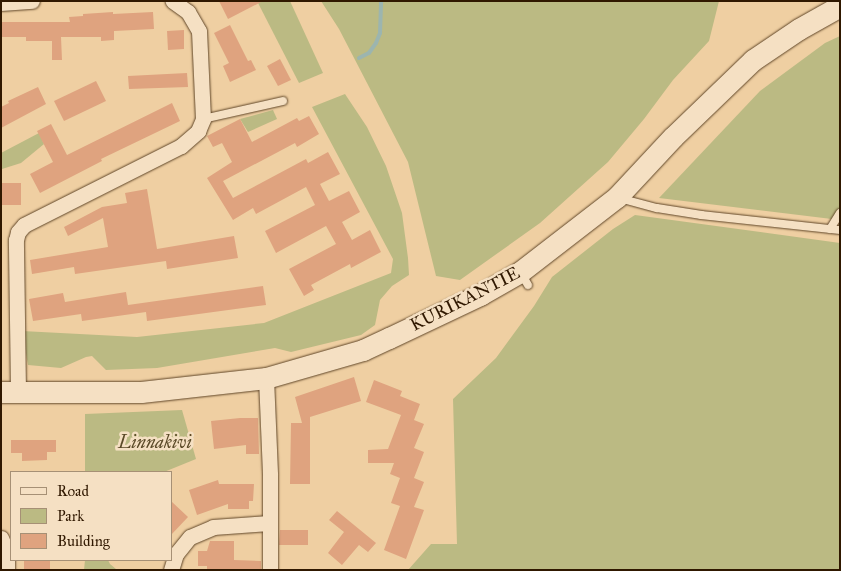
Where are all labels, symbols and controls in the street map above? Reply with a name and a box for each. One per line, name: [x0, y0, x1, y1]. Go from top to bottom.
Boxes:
street label: KURIKANTIE: [407, 262, 523, 336]
park label: Linnakivi: [118, 431, 192, 453]
legend: [10, 471, 172, 561]
text: Road: [57, 482, 89, 500]
text: Park: [57, 507, 84, 525]
text: Building: [57, 532, 110, 550]

